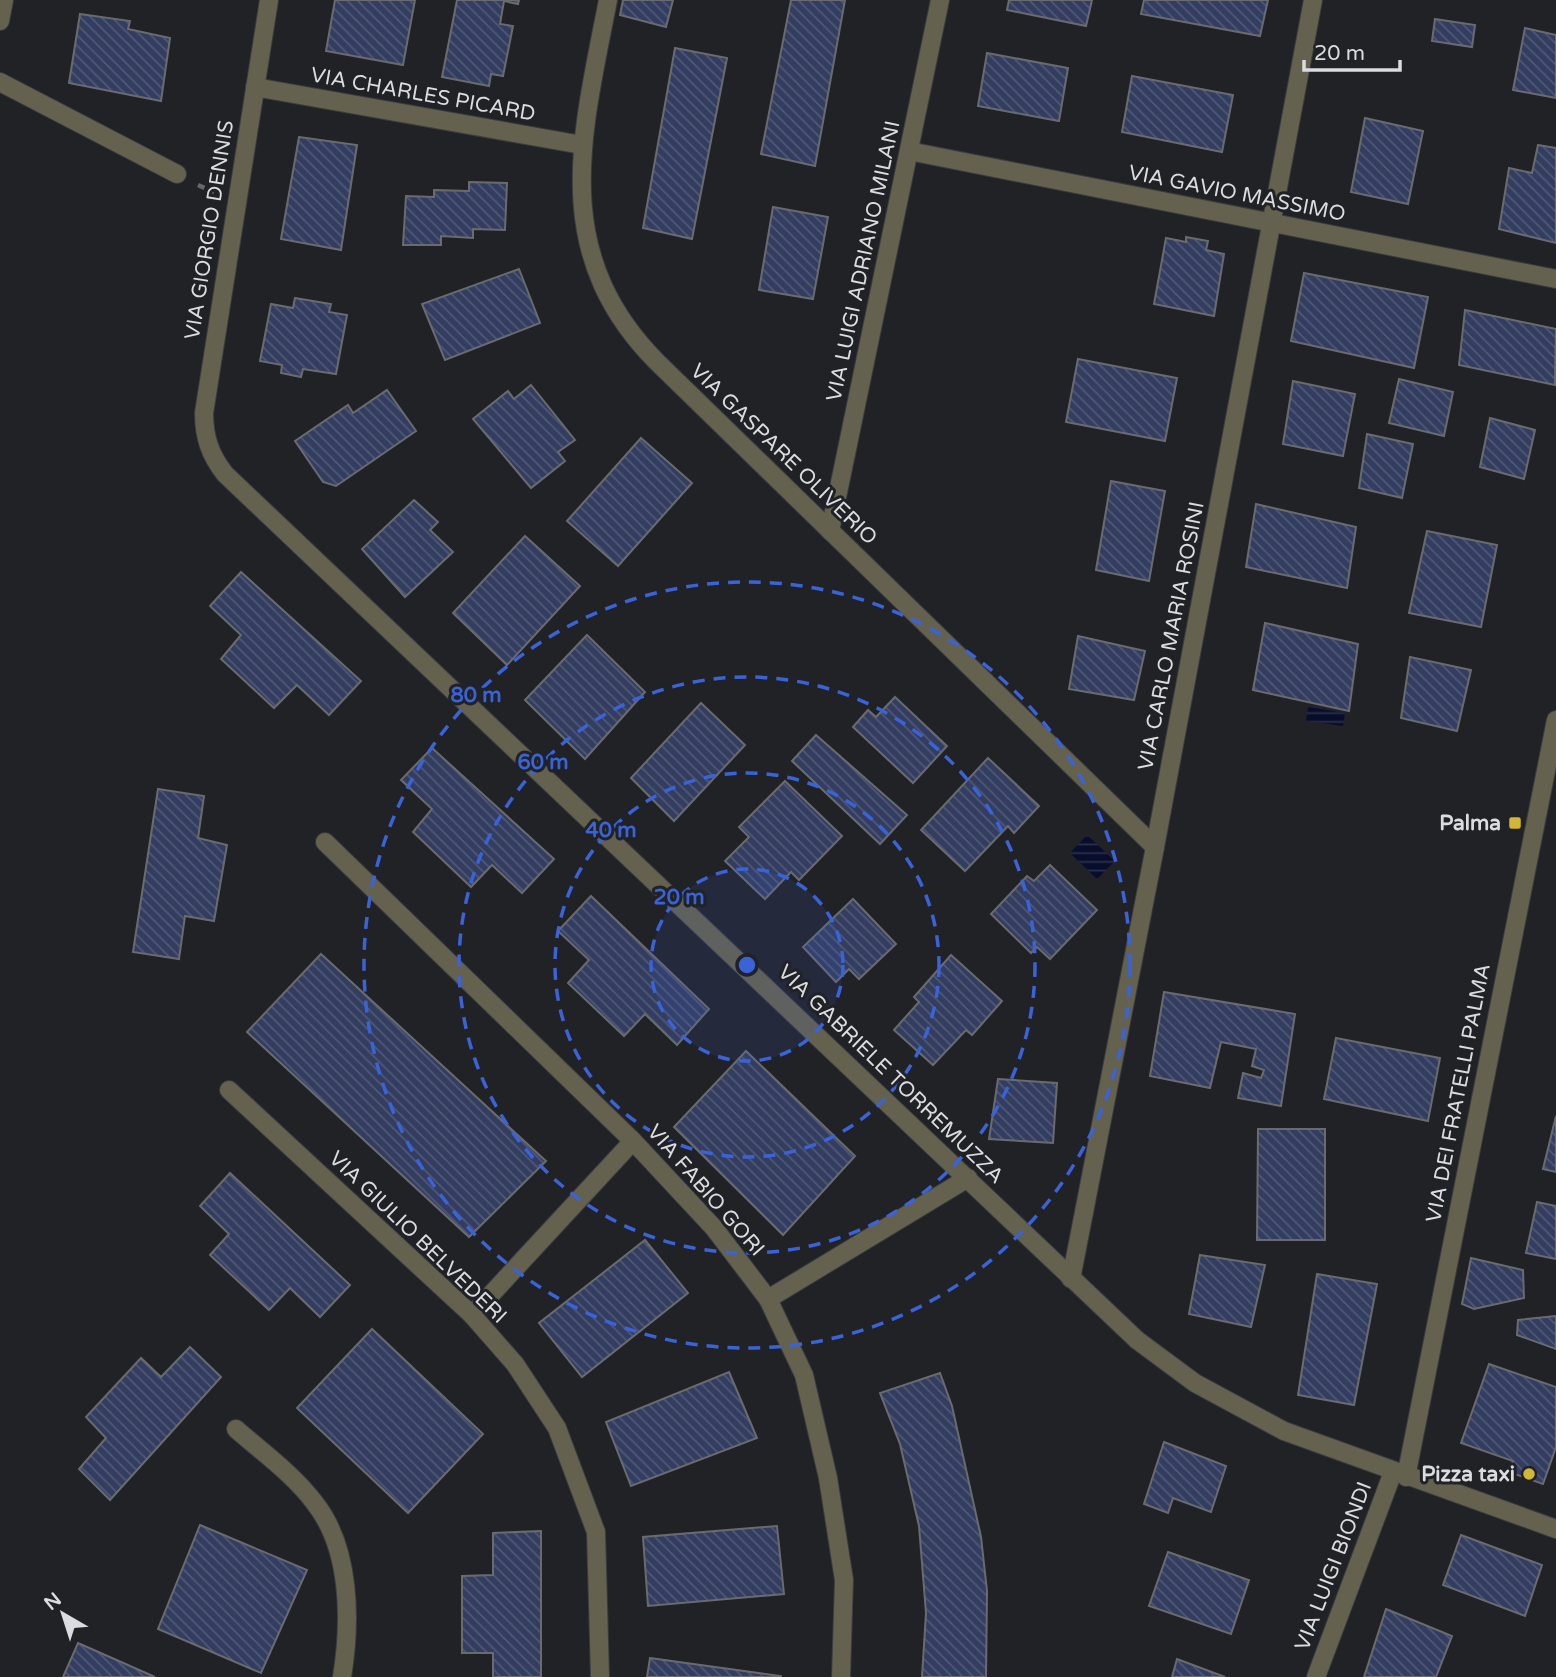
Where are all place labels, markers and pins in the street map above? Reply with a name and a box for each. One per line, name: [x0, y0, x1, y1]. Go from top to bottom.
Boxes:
place label: Palma: [1439, 811, 1501, 836]
marker: Palma: [1507, 815, 1523, 831]
centre of rings: [735, 953, 759, 977]
place label: Pizza taxi: [1421, 1462, 1515, 1487]
marker: Pizza taxi: [1521, 1466, 1537, 1482]

